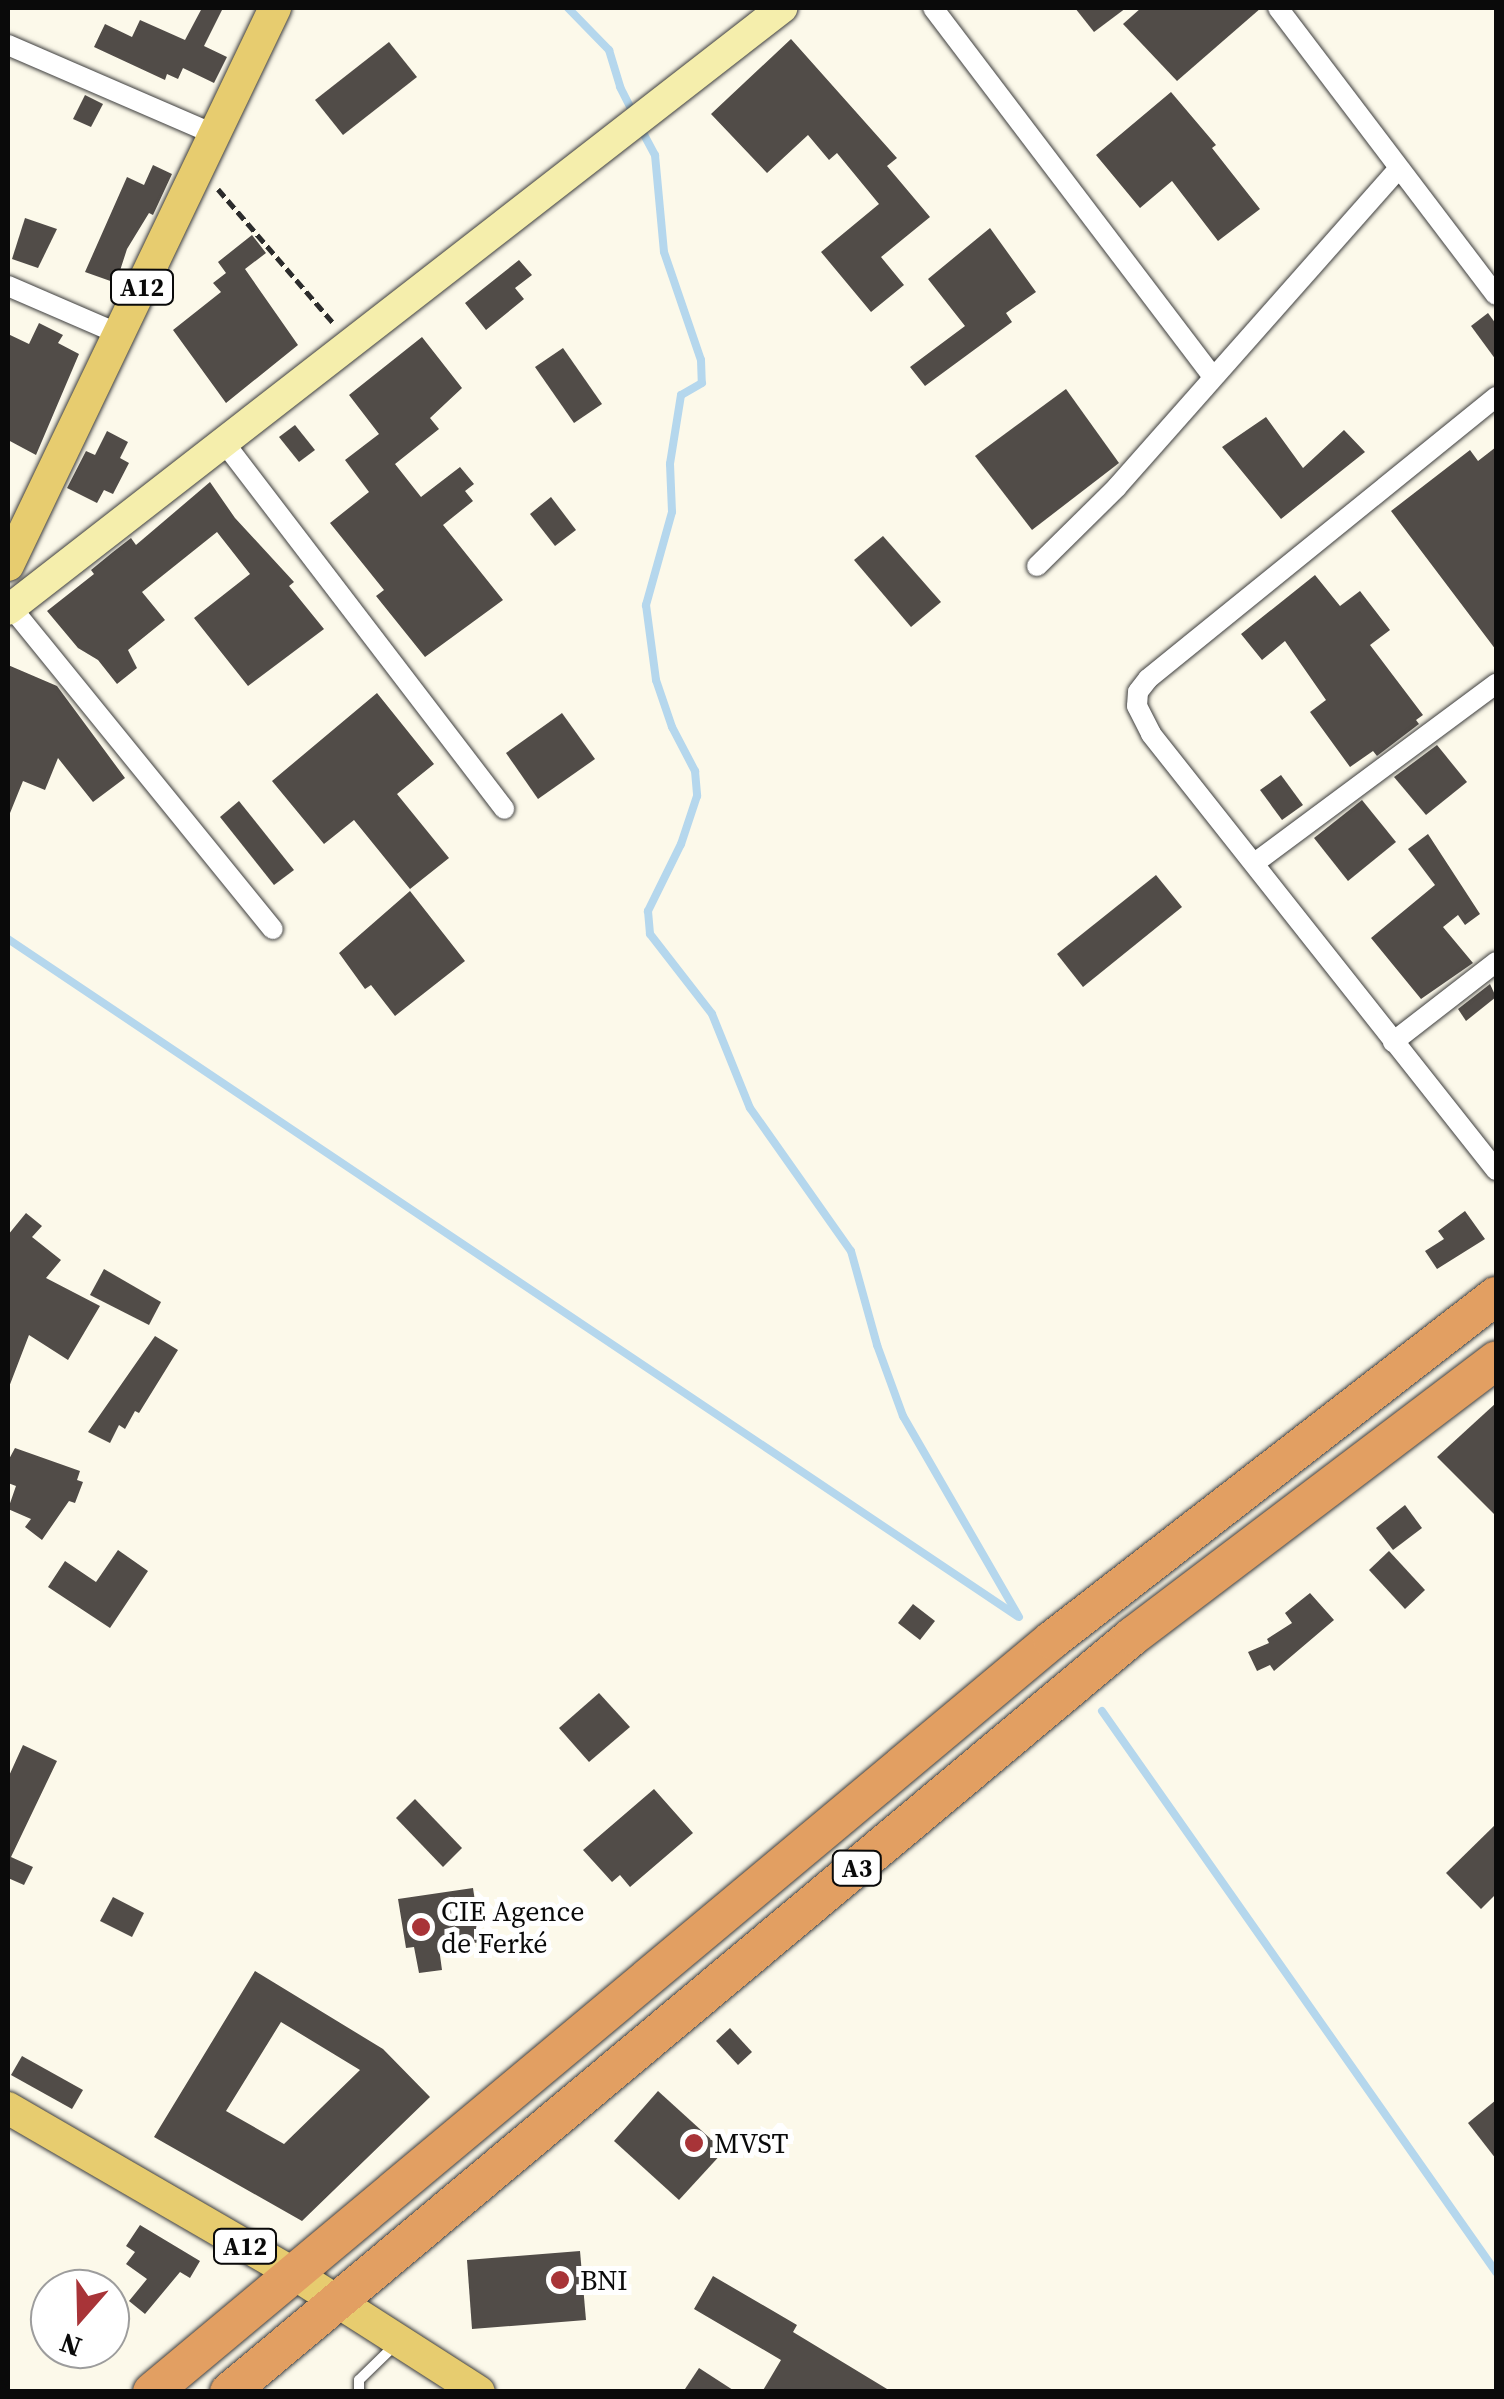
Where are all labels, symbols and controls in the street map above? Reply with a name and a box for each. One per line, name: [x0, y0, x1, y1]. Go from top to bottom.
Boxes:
road number: A12: [110, 267, 174, 307]
road number: A3: [830, 1848, 884, 1888]
place label: CIE Agence de Ferké: [441, 1894, 584, 1960]
marker: CIE Agence de Ferké: [410, 1916, 432, 1938]
place label: MVST: [714, 2126, 789, 2160]
marker: MVST: [683, 2132, 705, 2154]
road number: A12: [212, 2226, 278, 2266]
place label: BNI: [580, 2263, 628, 2297]
north arrow: [30, 2269, 130, 2369]
marker: BNI: [549, 2269, 571, 2291]
text: N: [54, 2324, 87, 2367]

